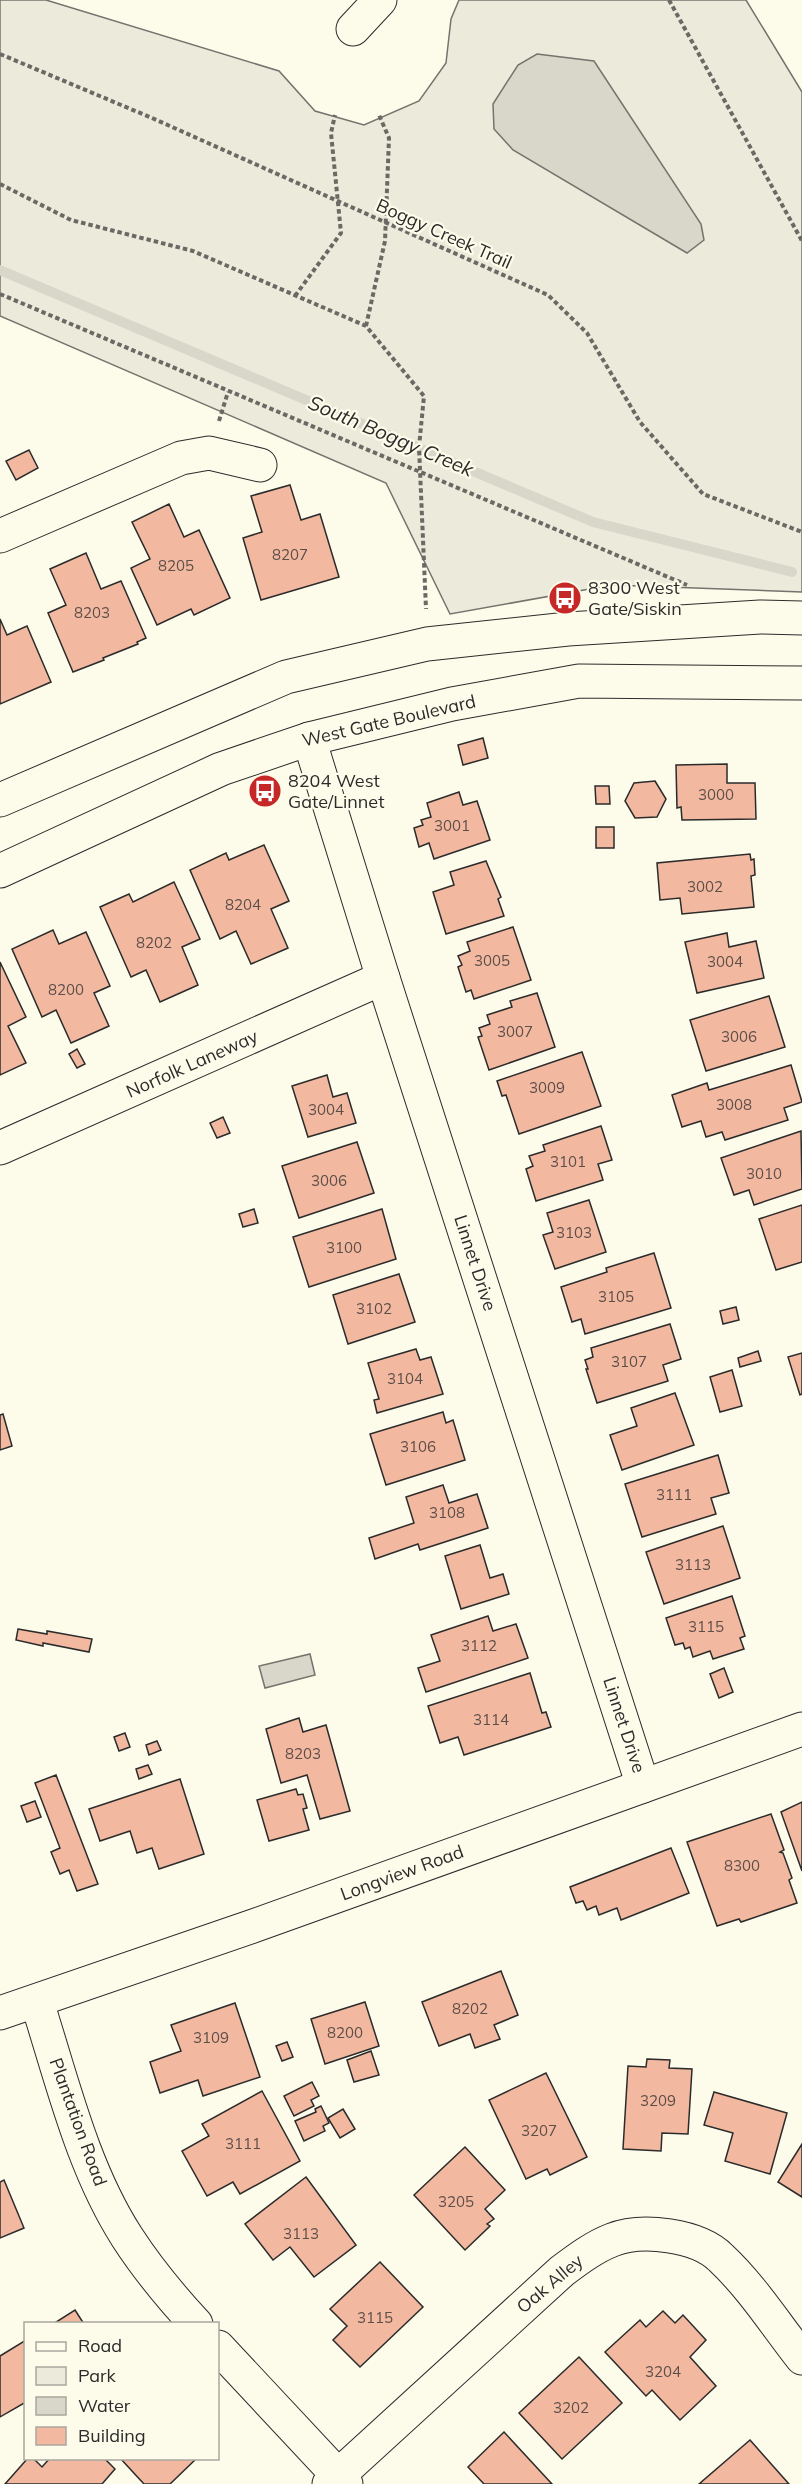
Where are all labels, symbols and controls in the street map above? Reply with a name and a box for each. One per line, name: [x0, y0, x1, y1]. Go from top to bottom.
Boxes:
street label: Boggy Creek Trail: [373, 193, 516, 274]
water label: South Boggy Creek: [305, 389, 478, 482]
house number: 8207: [272, 545, 308, 564]
house number: 8205: [158, 556, 194, 575]
place label: 8300 West Gate/Siskin: [588, 576, 682, 620]
bus stop icon: 8300 West Gate/Siskin: [547, 580, 583, 616]
house number: 8203: [74, 603, 110, 622]
street label: West Gate Boulevard: [300, 689, 478, 752]
place label: 8204 West Gate/Linnet: [288, 769, 384, 813]
bus stop icon: 8204 West Gate/Linnet: [247, 773, 283, 809]
house number: 3000: [698, 785, 734, 804]
house number: 3001: [434, 816, 470, 835]
house number: 3002: [687, 877, 723, 896]
house number: 8204: [225, 895, 261, 914]
house number: 8202: [136, 933, 172, 952]
house number: 3005: [474, 951, 510, 970]
house number: 3004: [707, 952, 743, 971]
house number: 8200: [48, 980, 84, 999]
house number: 3007: [497, 1022, 533, 1041]
street label: Norfolk Laneway: [122, 1024, 262, 1103]
house number: 3006: [721, 1027, 757, 1046]
house number: 3009: [529, 1078, 565, 1097]
house number: 3008: [716, 1095, 752, 1114]
house number: 3004: [308, 1100, 344, 1119]
house number: 3101: [550, 1152, 586, 1171]
house number: 3010: [746, 1164, 782, 1183]
house number: 3006: [311, 1171, 347, 1190]
street label: Linnet Drive: [449, 1212, 502, 1314]
house number: 3103: [556, 1223, 592, 1242]
house number: 3100: [326, 1238, 362, 1257]
house number: 3105: [598, 1287, 634, 1306]
house number: 3102: [356, 1299, 392, 1318]
house number: 3107: [611, 1352, 647, 1371]
house number: 3104: [387, 1369, 423, 1388]
house number: 3106: [400, 1437, 436, 1456]
house number: 3111: [656, 1485, 692, 1504]
house number: 3108: [429, 1503, 465, 1522]
house number: 3113: [675, 1555, 711, 1574]
house number: 3115: [688, 1617, 724, 1636]
house number: 3112: [461, 1636, 497, 1655]
street label: Linnet Drive: [598, 1674, 651, 1776]
house number: 3114: [473, 1710, 509, 1729]
house number: 8203: [285, 1744, 321, 1763]
street label: Longview Road: [337, 1840, 467, 1905]
house number: 8300: [724, 1856, 760, 1875]
house number: 8202: [452, 1999, 488, 2018]
house number: 8200: [327, 2023, 363, 2042]
house number: 3109: [193, 2028, 229, 2047]
street label: Plantation Road: [45, 2055, 112, 2189]
house number: 3209: [640, 2091, 676, 2110]
house number: 3207: [521, 2121, 557, 2140]
house number: 3111: [225, 2134, 261, 2153]
house number: 3205: [438, 2192, 474, 2211]
house number: 3113: [283, 2224, 319, 2243]
street label: Oak Alley: [512, 2249, 588, 2318]
house number: 3115: [357, 2308, 393, 2327]
legend: [24, 2322, 219, 2460]
text: Road: [78, 2334, 122, 2357]
house number: 3204: [645, 2362, 681, 2381]
text: Park: [78, 2364, 117, 2387]
text: Water: [78, 2394, 131, 2417]
house number: 3202: [553, 2398, 589, 2417]
text: Building: [78, 2424, 146, 2447]

